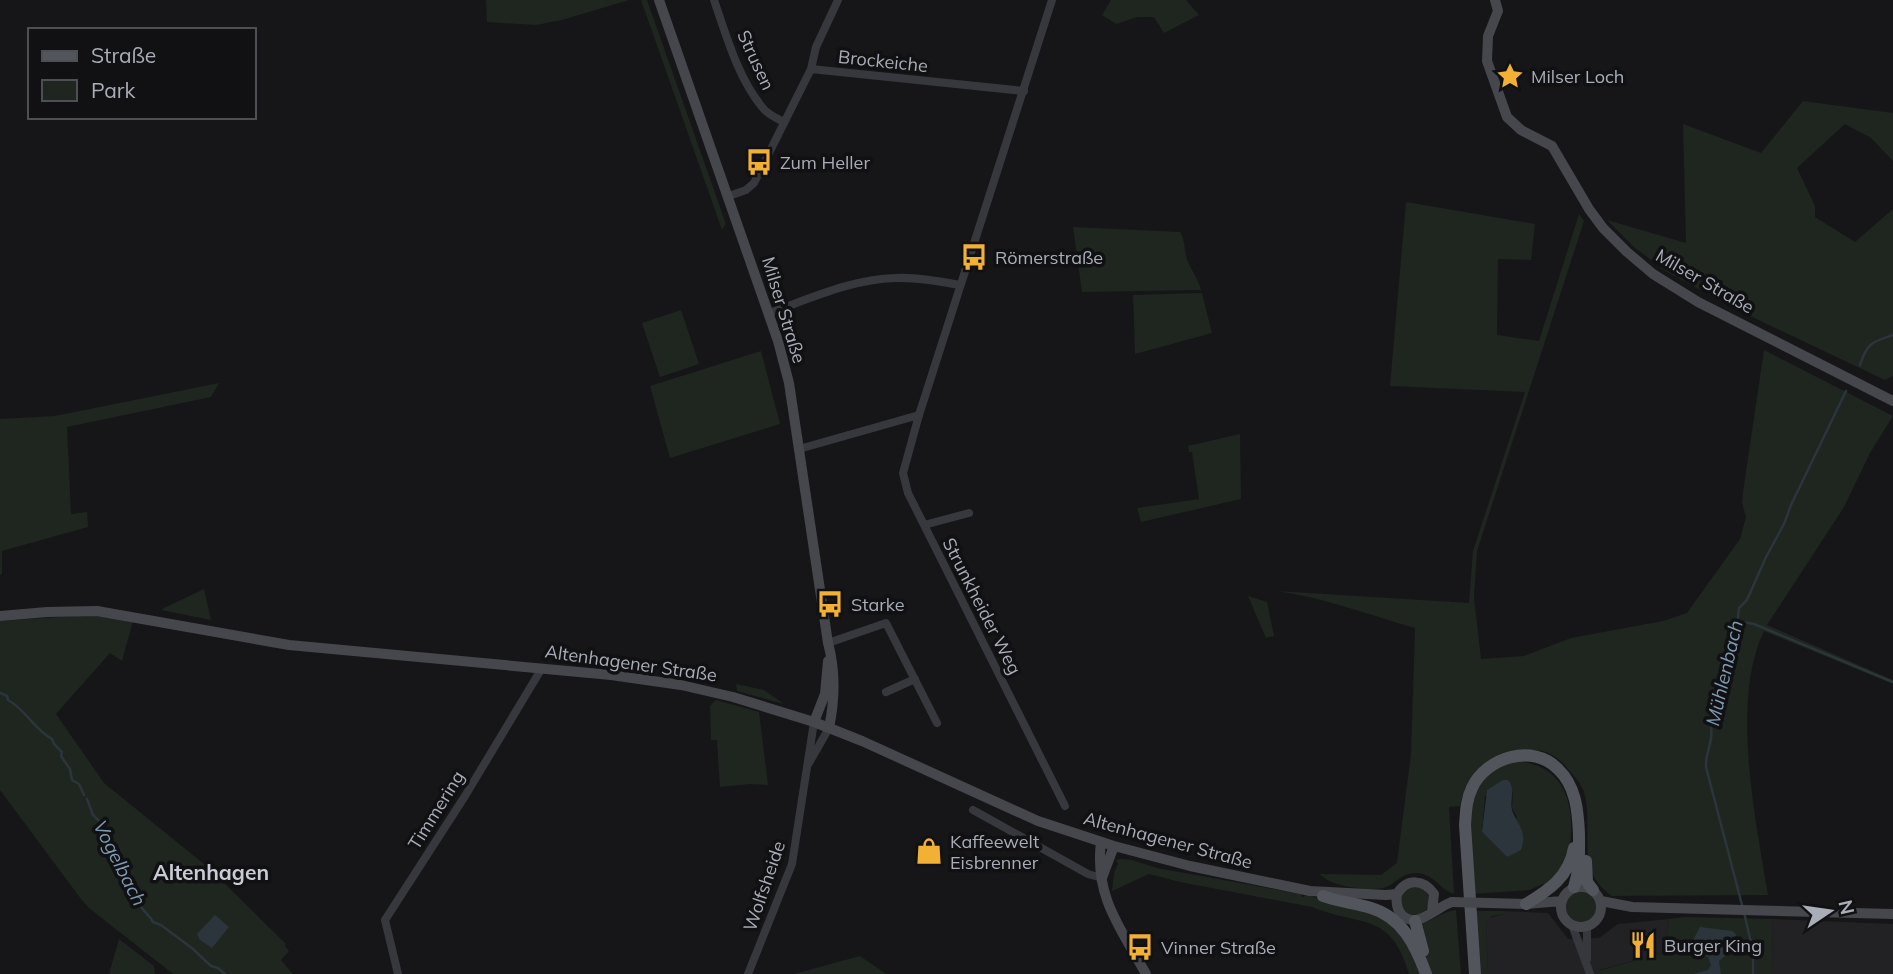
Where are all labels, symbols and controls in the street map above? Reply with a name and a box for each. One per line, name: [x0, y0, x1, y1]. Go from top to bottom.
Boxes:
street label: Strusen: [732, 26, 780, 94]
legend: [28, 28, 256, 119]
text: Straße: [91, 42, 156, 68]
street label: Brockeiche: [837, 45, 929, 77]
place icon: Milser Loch: [1495, 61, 1525, 91]
place label: Milser Loch: [1531, 65, 1624, 88]
text: Park: [91, 77, 135, 103]
bus stop icon: Zum Heller: [744, 147, 774, 177]
place label: Zum Heller: [780, 151, 870, 174]
bus stop icon: Römerstraße: [959, 242, 989, 272]
street label: Milser Straße: [1652, 244, 1758, 318]
place label: Römerstraße: [995, 246, 1103, 269]
street label: Milser Straße: [757, 254, 811, 366]
street label: Strunkheider Weg: [938, 534, 1026, 678]
bus stop icon: Starke: [815, 589, 845, 619]
place label: Starke: [851, 593, 905, 616]
water label: Mühlenbach: [1700, 618, 1748, 728]
street label: Altenhagener Straße: [543, 640, 719, 686]
street label: Timmering: [403, 766, 469, 854]
street label: Altenhagener Straße: [1081, 806, 1255, 874]
water label: Vogelbach: [88, 816, 152, 910]
place label: Kaffeewelt Eisbrenner: [950, 830, 1039, 874]
shop icon: Kaffeewelt Eisbrenner: [914, 836, 944, 866]
street label: Wolfsheide: [738, 838, 790, 934]
district label: Altenhagen: [153, 859, 269, 885]
north arrow: [1795, 876, 1865, 946]
text: N: [1833, 897, 1860, 917]
restaurant icon: Burger King: [1628, 930, 1658, 960]
bus stop icon: Vinner Straße: [1125, 932, 1155, 962]
place label: Burger King: [1664, 934, 1762, 957]
place label: Vinner Straße: [1161, 936, 1276, 959]

